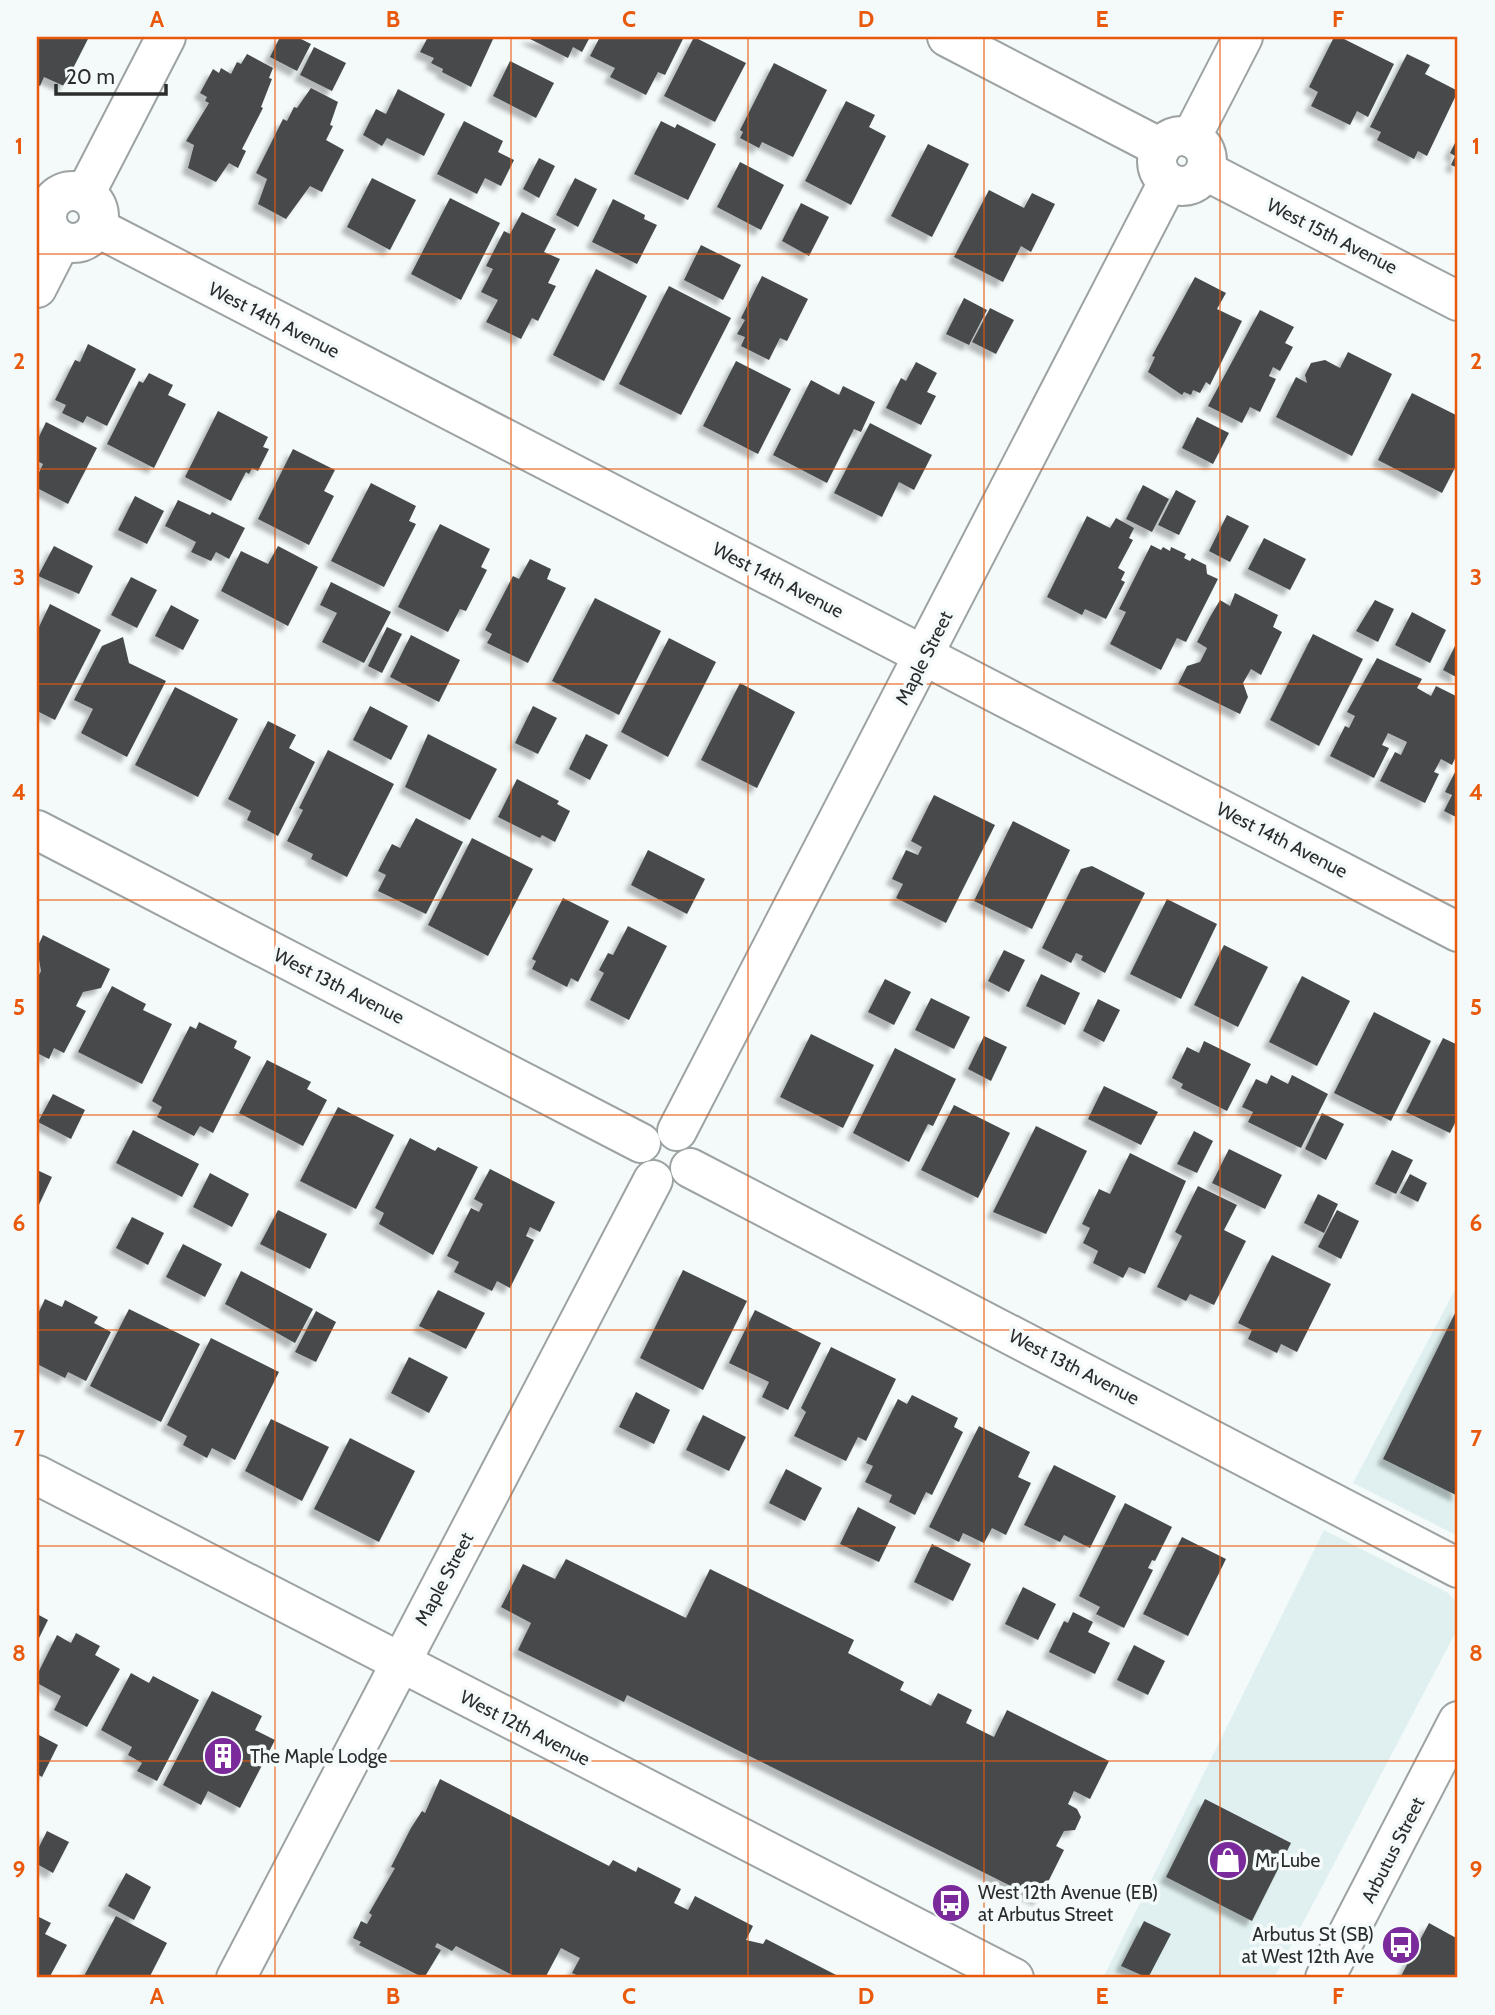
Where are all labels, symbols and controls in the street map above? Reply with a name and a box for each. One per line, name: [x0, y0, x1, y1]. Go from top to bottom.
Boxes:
text: A: [150, 5, 165, 33]
text: B: [386, 5, 400, 33]
text: C: [622, 5, 636, 33]
text: D: [858, 5, 874, 33]
text: E: [1095, 5, 1109, 33]
text: F: [1332, 5, 1344, 33]
scale bar: [56, 52, 166, 96]
text: 20 m: [66, 64, 115, 89]
text: 1: [15, 132, 23, 160]
text: 1: [1472, 132, 1480, 160]
street label: West 15th Avenue: [1263, 193, 1401, 279]
street label: West 14th Avenue: [205, 277, 344, 363]
text: 2: [13, 347, 25, 375]
text: 2: [1470, 347, 1482, 375]
street label: West 14th Avenue: [709, 537, 848, 623]
text: 3: [13, 563, 25, 591]
text: 3: [1470, 563, 1482, 591]
street label: Maple Street: [891, 607, 958, 709]
text: 4: [12, 778, 26, 806]
text: 4: [1469, 778, 1483, 806]
street label: West 14th Avenue: [1213, 797, 1352, 883]
street label: West 13th Avenue: [270, 943, 408, 1029]
text: 5: [13, 993, 25, 1021]
text: 5: [1470, 993, 1482, 1021]
text: 6: [13, 1209, 25, 1237]
text: 6: [1470, 1209, 1482, 1237]
street label: West 13th Avenue: [1005, 1324, 1143, 1410]
text: 7: [13, 1424, 25, 1452]
text: 7: [1470, 1424, 1482, 1452]
street label: Maple Street: [410, 1528, 478, 1630]
text: 8: [12, 1639, 26, 1667]
text: 8: [1469, 1639, 1483, 1667]
street label: West 12th Avenue: [456, 1685, 594, 1771]
building icon: The Maple Lodge: [202, 1735, 244, 1777]
place label: The Maple Lodge: [250, 1745, 388, 1768]
street label: Arbutus Street: [1357, 1793, 1430, 1907]
shop icon: Mr Lube: [1207, 1839, 1249, 1881]
place label: Mr Lube: [1255, 1849, 1320, 1872]
text: 9: [13, 1855, 25, 1883]
text: 9: [1470, 1855, 1482, 1883]
place label: West 12th Avenue (EB) at Arbutus Street: [978, 1881, 1158, 1926]
bus stop icon: West 12th Avenue (EB) at Arbutus Street: [930, 1882, 972, 1924]
place label: Arbutus St (SB) at West 12th Ave: [1242, 1923, 1374, 1968]
bus stop icon: Arbutus St (SB) at West 12th Ave: [1380, 1924, 1422, 1966]
text: A: [150, 1982, 165, 2010]
text: B: [386, 1982, 400, 2010]
text: C: [622, 1982, 636, 2010]
text: D: [858, 1982, 874, 2010]
text: E: [1095, 1982, 1109, 2010]
text: F: [1332, 1982, 1344, 2010]

